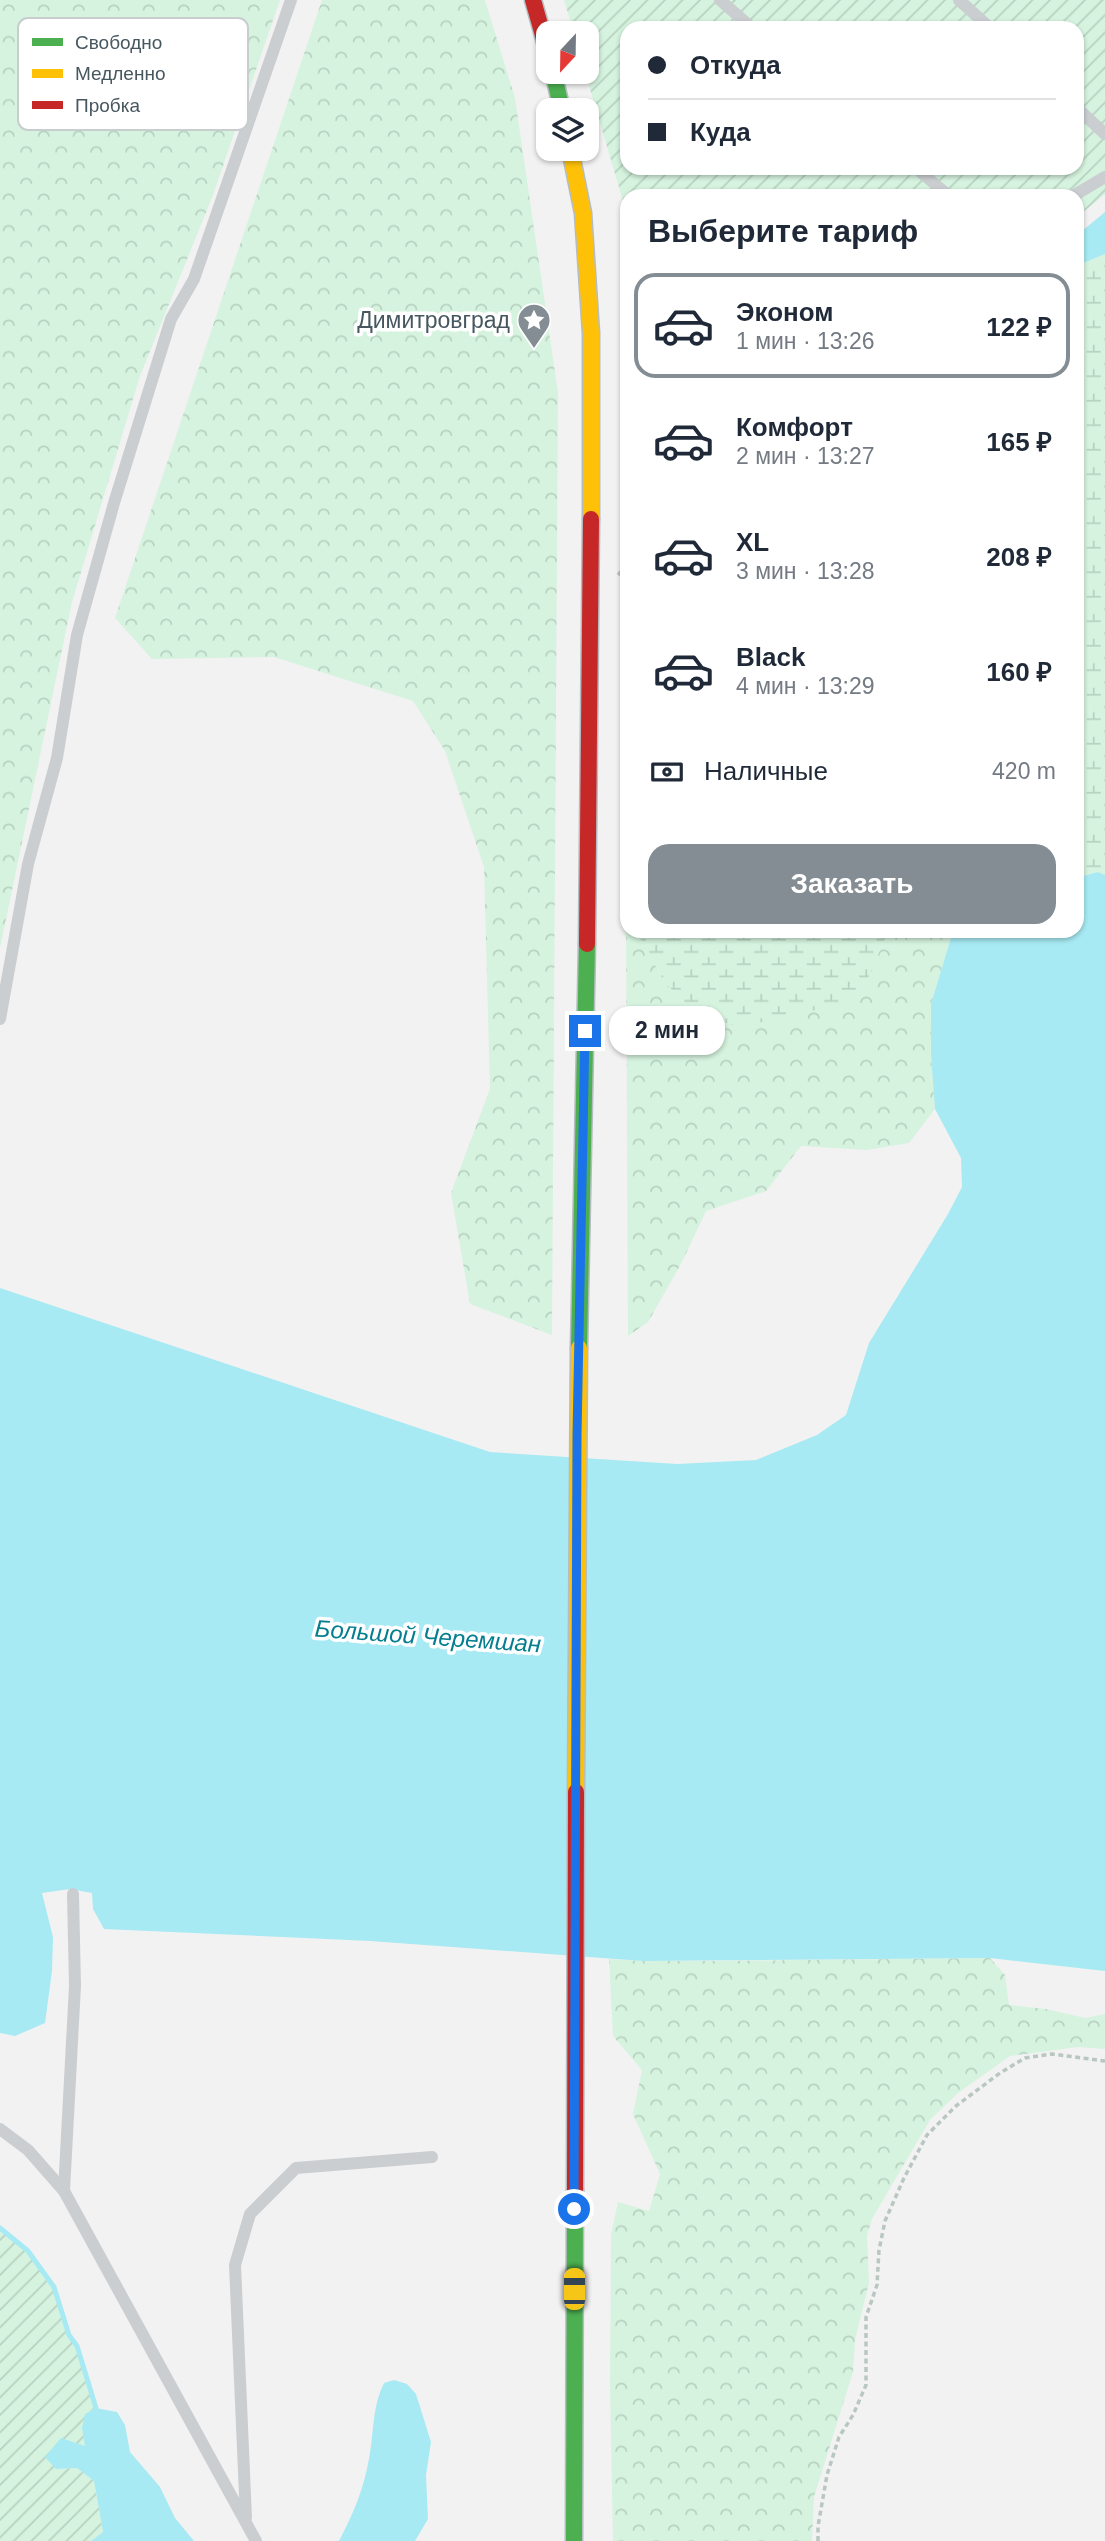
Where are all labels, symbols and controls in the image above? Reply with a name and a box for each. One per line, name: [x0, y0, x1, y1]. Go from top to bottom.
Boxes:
legend: [18, 18, 248, 130]
north arrow: [536, 21, 598, 84]
map controls: [536, 21, 599, 161]
text: Свободно: [75, 32, 162, 53]
text: Откуда: [690, 50, 781, 80]
text: Медленно: [75, 63, 165, 84]
text: Пробка: [75, 95, 140, 116]
button: layers: [536, 98, 599, 161]
text: Куда: [690, 117, 751, 147]
text: Выберите тариф: [648, 213, 918, 249]
icon: car: [652, 294, 715, 357]
text: Эконом: [736, 297, 834, 327]
place icon: Димитровград: [515, 301, 553, 350]
place label: Димитровград: [357, 307, 511, 333]
text: 122 ₽: [986, 312, 1052, 342]
text: 1 мин · 13:26: [736, 328, 875, 354]
icon: car: [652, 409, 715, 472]
text: Комфорт: [736, 412, 853, 442]
text: 165 ₽: [986, 427, 1052, 457]
text: 2 мин · 13:27: [736, 443, 875, 469]
icon: car: [652, 524, 715, 587]
text: XL: [736, 527, 769, 557]
text: 208 ₽: [986, 542, 1052, 572]
text: 3 мин · 13:28: [736, 558, 875, 584]
icon: car: [652, 639, 715, 702]
text: Black: [736, 642, 805, 672]
text: 160 ₽: [986, 657, 1052, 687]
text: 4 мин · 13:29: [736, 673, 875, 699]
icon: cash: [648, 753, 686, 791]
text: Наличные: [704, 756, 828, 786]
text: 420 m: [992, 758, 1056, 784]
button: Заказать: [648, 844, 1056, 924]
callout: 2 мин: [610, 1006, 725, 1056]
route end: [569, 1015, 601, 1047]
text: 2 мин: [635, 1017, 699, 1043]
water label: Большой Черемшан: [314, 1615, 542, 1657]
route start: [558, 2193, 590, 2225]
car: [564, 2268, 585, 2310]

